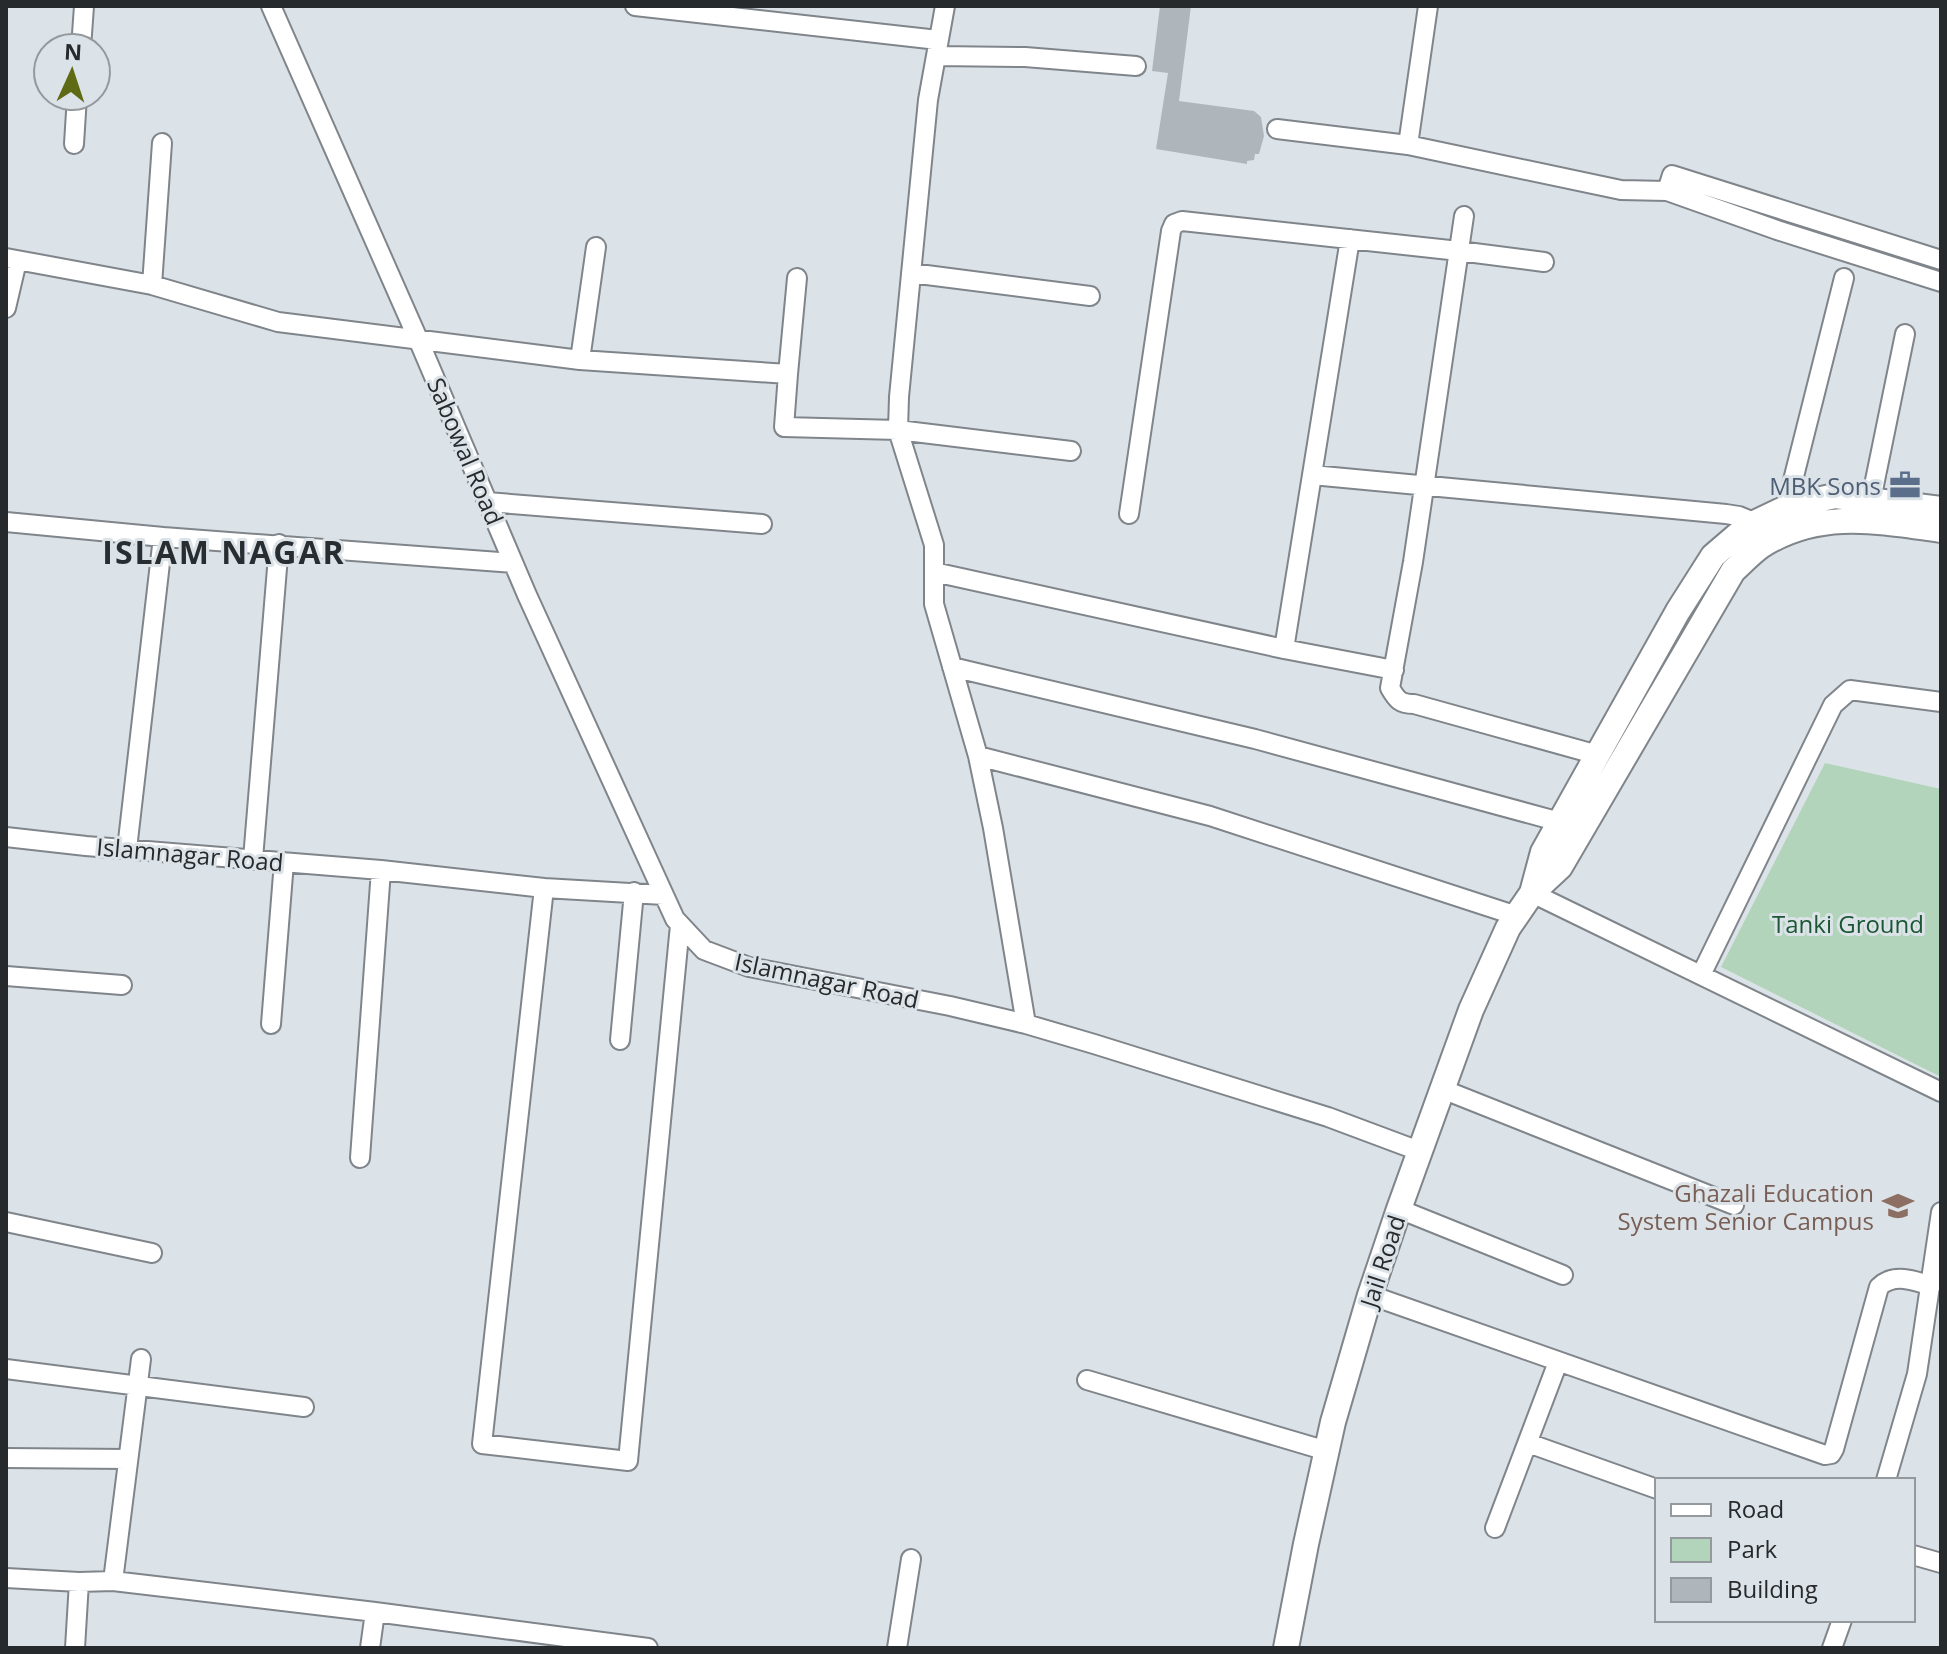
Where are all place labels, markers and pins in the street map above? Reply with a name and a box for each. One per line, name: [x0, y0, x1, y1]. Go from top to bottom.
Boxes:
office icon: MBK Sons: [1888, 468, 1922, 502]
place label: MBK Sons: [1769, 469, 1881, 502]
place label: Ghazali Education System Senior Campus: [1617, 1176, 1874, 1237]
school or university icon: Ghazali Education System Senior Campus: [1881, 1189, 1915, 1223]

